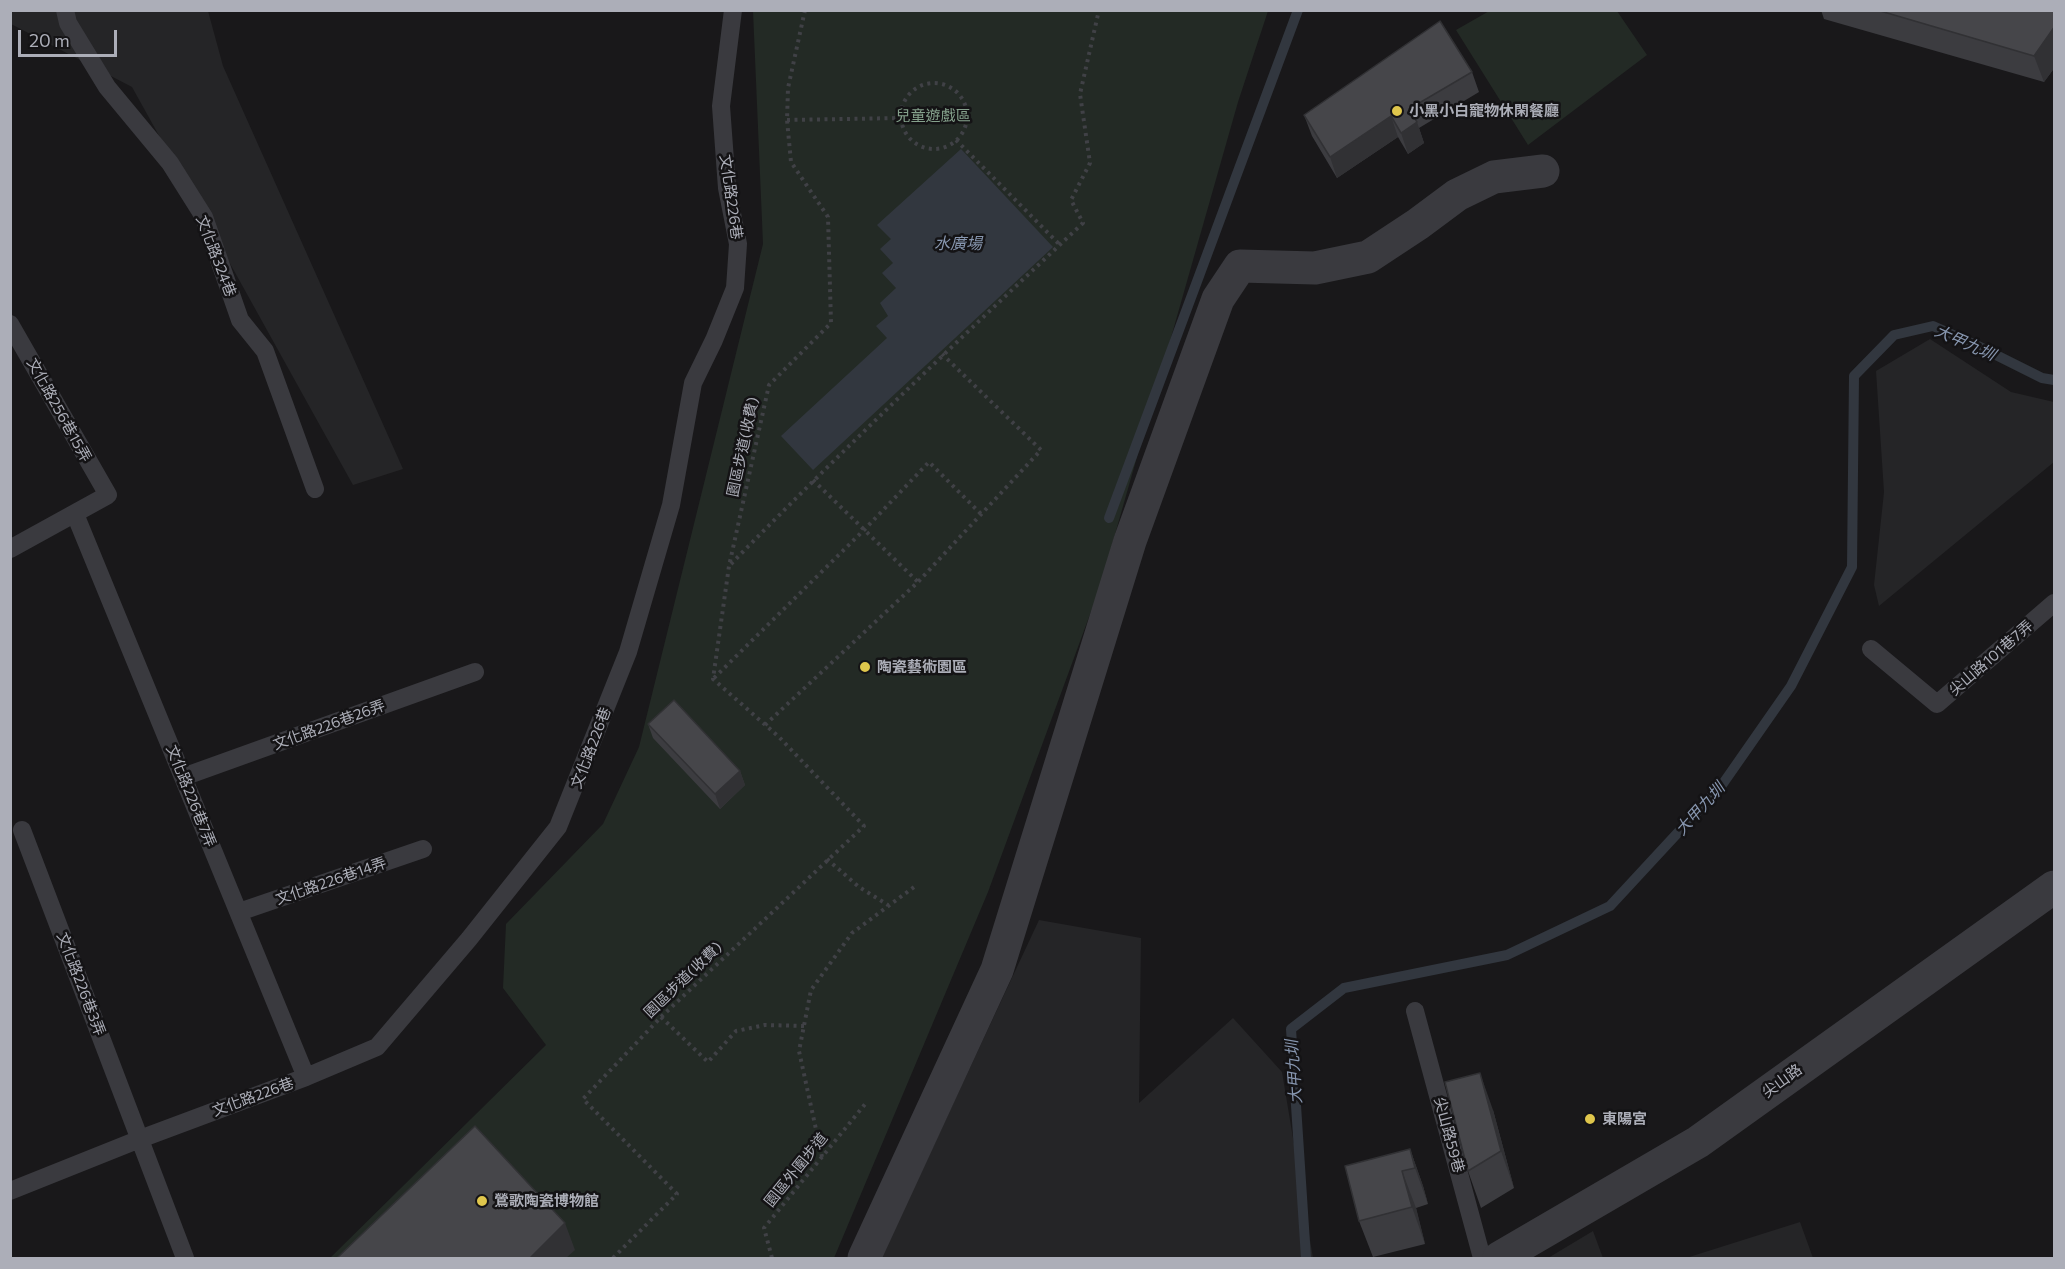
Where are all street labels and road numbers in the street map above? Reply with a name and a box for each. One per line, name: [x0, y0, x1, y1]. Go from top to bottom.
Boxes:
street label: 文化路226巷: [716, 153, 746, 241]
street label: 文化路324巷: [192, 213, 240, 299]
street label: 文化路256巷15弄: [23, 355, 95, 465]
street label: 園區步道(收費): [724, 395, 762, 499]
street label: 尖山路101巷7弄: [1945, 617, 2037, 699]
street label: 文化路226巷26弄: [270, 696, 388, 754]
street label: 文化路226巷: [567, 705, 615, 791]
street label: 文化路226巷7弄: [162, 742, 220, 850]
street label: 文化路226巷14弄: [273, 854, 389, 908]
street label: 文化路226巷3弄: [53, 930, 109, 1038]
street label: 園區步道(收費): [640, 938, 726, 1022]
street label: 尖山路: [1759, 1060, 1805, 1102]
street label: 文化路226巷: [210, 1074, 296, 1120]
street label: 尖山路59巷: [1430, 1095, 1468, 1175]
street label: 園區外圍步道: [761, 1129, 831, 1211]

